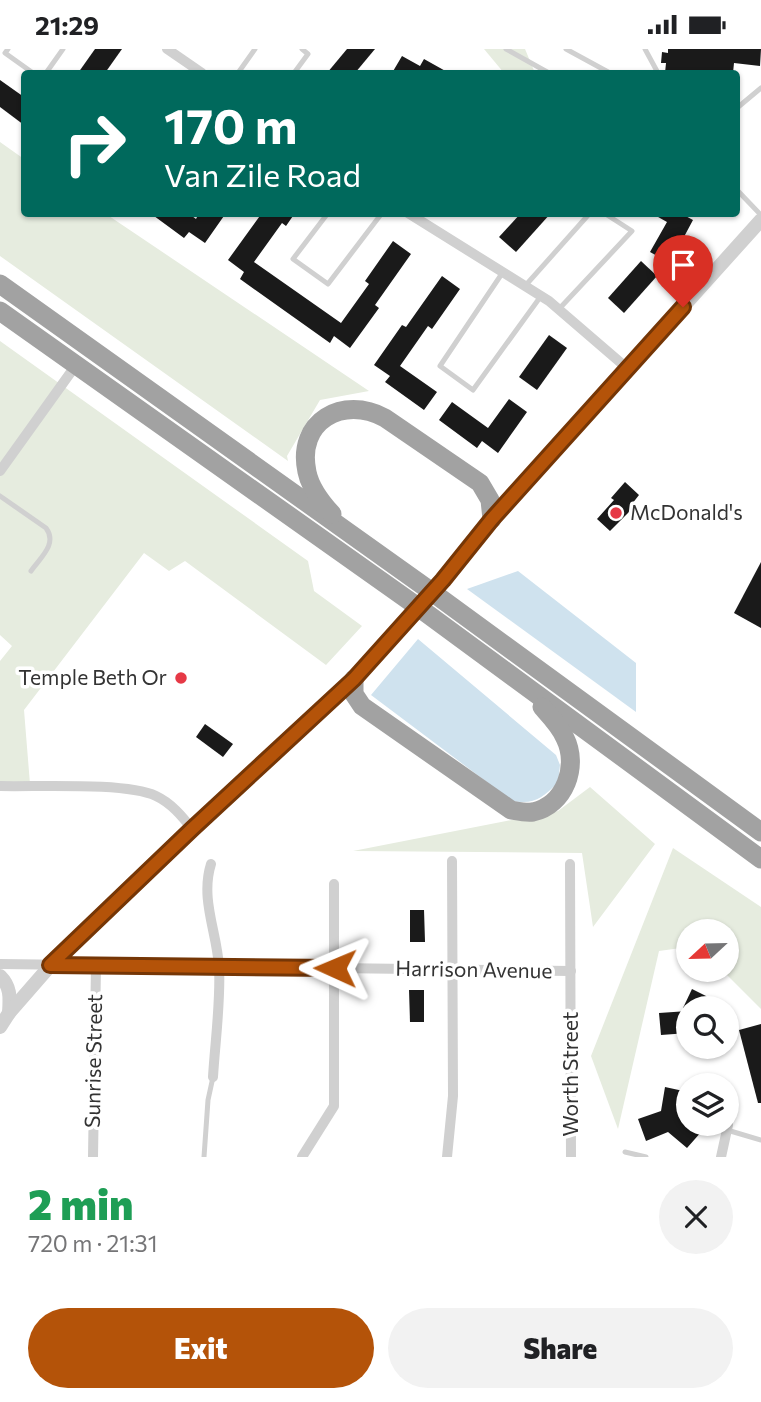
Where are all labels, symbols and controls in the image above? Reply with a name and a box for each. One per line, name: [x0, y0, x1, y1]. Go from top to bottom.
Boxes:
text: 21:29: [35, 9, 99, 40]
text: 170 m: [164, 94, 297, 154]
icon: right: [49, 98, 140, 189]
text: Van Zile Road: [164, 154, 361, 194]
pin: [653, 235, 713, 307]
icon: arrive: [664, 246, 702, 284]
place label: McDonald's: [630, 499, 743, 524]
marker: McDonald's: [608, 505, 624, 521]
place label: Temple Beth Or: [18, 664, 167, 689]
marker: Temple Beth Or: [173, 670, 189, 686]
north arrow: [676, 919, 738, 982]
map controls: [676, 919, 739, 1136]
position arrow: [298, 931, 372, 1005]
street label: Harrison Avenue: [395, 955, 553, 982]
street label: Sunrise Street: [79, 994, 106, 1128]
button: search: [676, 996, 739, 1059]
street label: Worth Street: [557, 1012, 582, 1136]
button: layers: [676, 1073, 739, 1136]
text: 2 min: [28, 1177, 134, 1229]
button: close: [659, 1180, 733, 1254]
text: 720 m · 21:31: [28, 1229, 158, 1257]
button: Exit: [28, 1308, 374, 1388]
button: Share: [388, 1308, 733, 1388]

